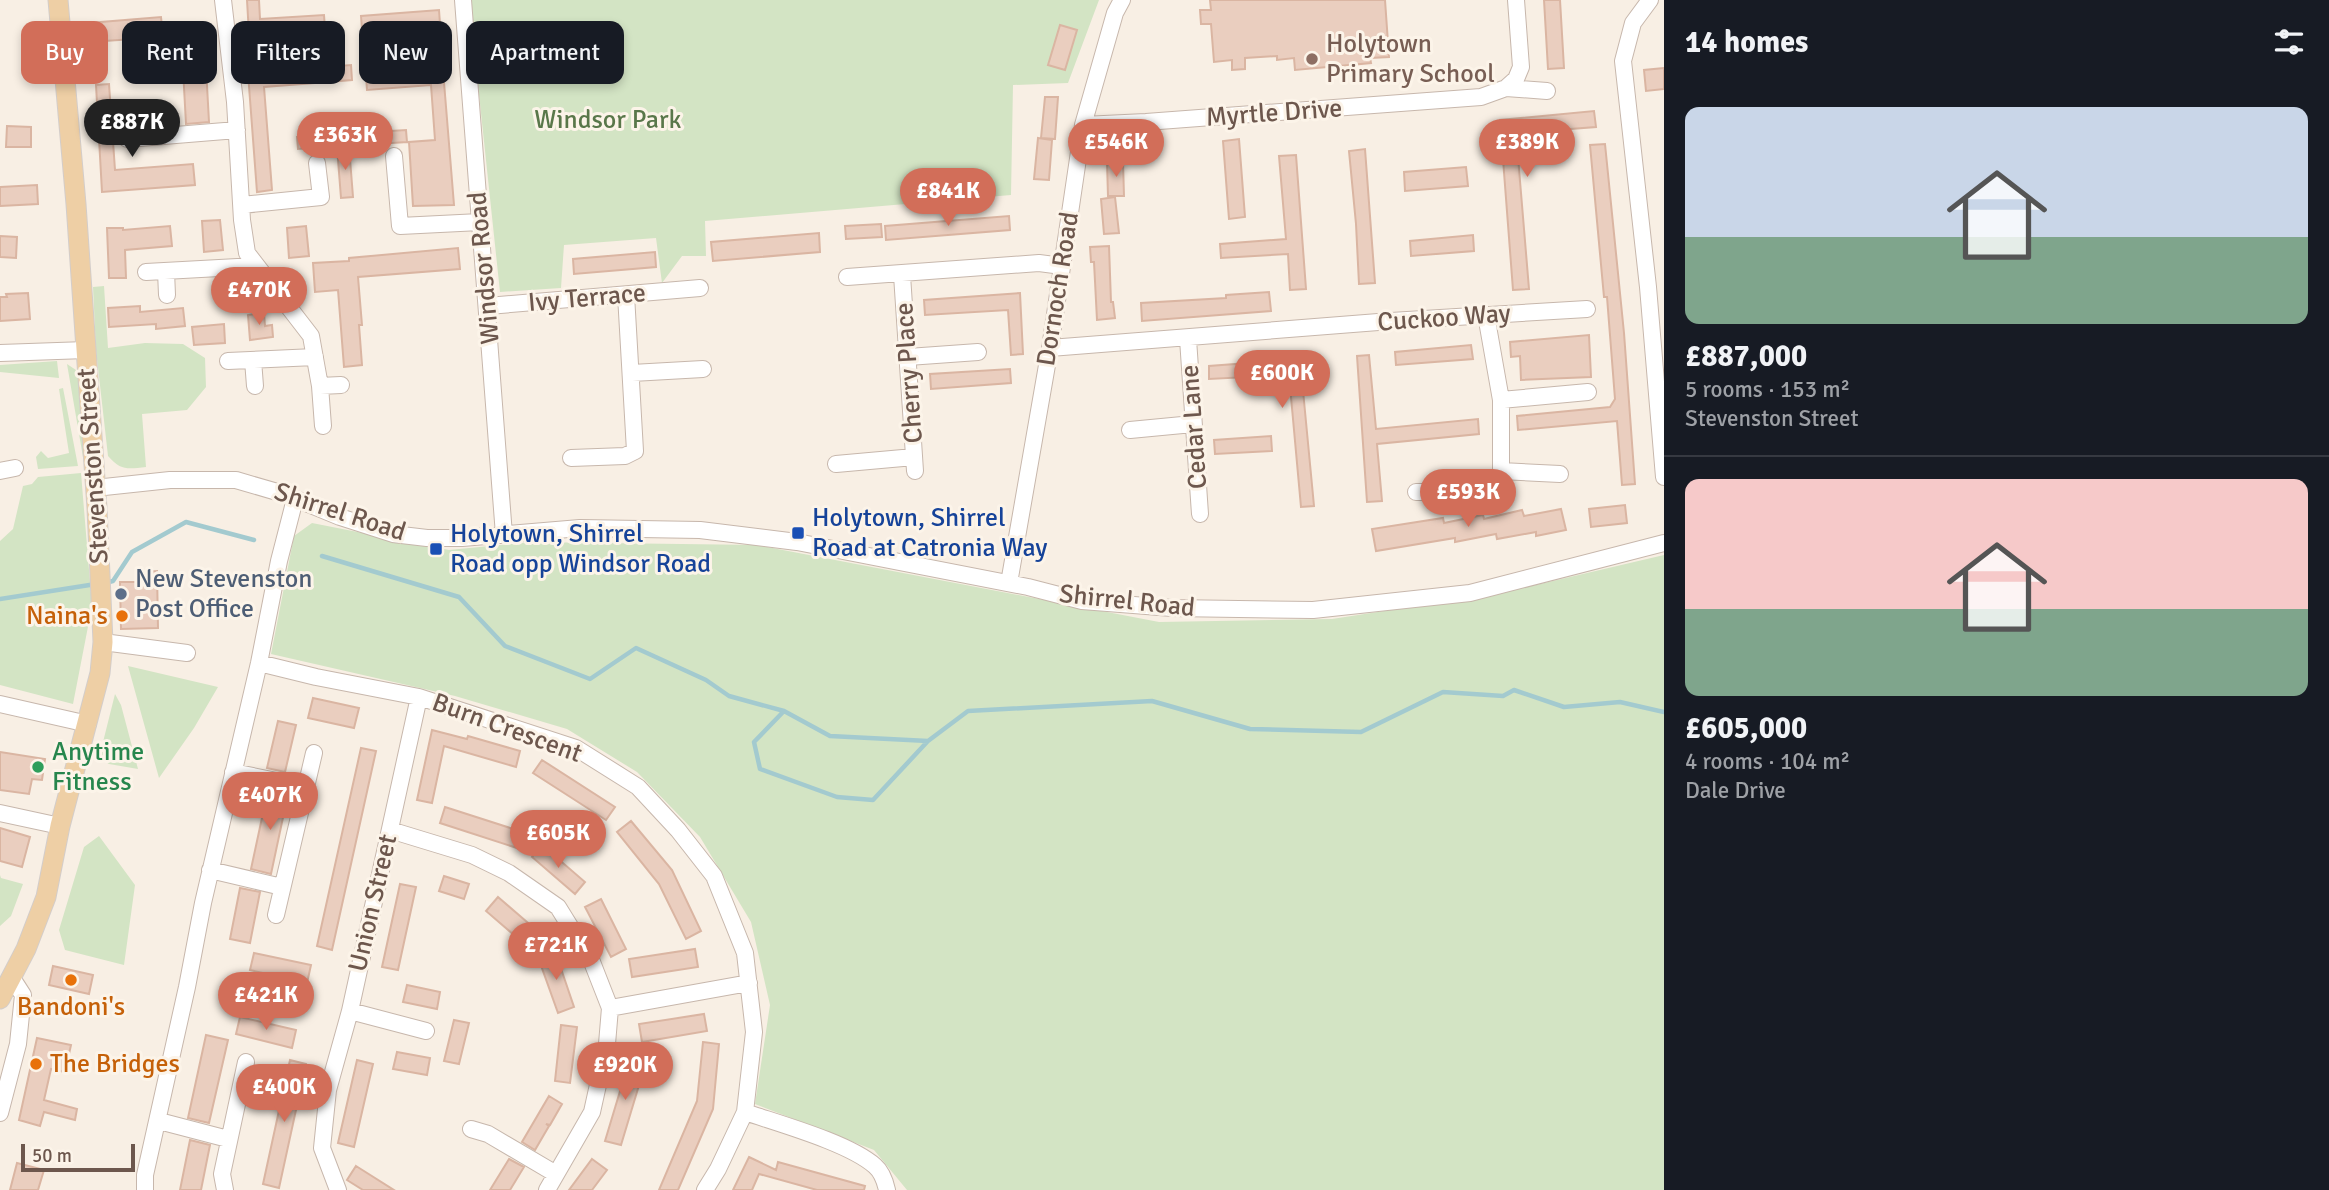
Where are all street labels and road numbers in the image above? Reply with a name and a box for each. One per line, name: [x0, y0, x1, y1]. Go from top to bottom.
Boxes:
street label: Myrtle Drive: [1205, 92, 1343, 134]
street label: Windsor Road: [461, 190, 507, 346]
street label: Dornoch Road: [1030, 210, 1086, 368]
street label: Ivy Terrace: [527, 277, 647, 319]
street label: Cuckoo Way: [1376, 297, 1512, 339]
street label: Cherry Place: [888, 301, 930, 445]
street label: Cedar Lane: [1174, 364, 1214, 490]
street label: Stevenston Street: [70, 367, 116, 565]
street label: Shirrel Road: [270, 476, 410, 548]
street label: Shirrel Road: [1058, 578, 1196, 624]
street label: Burn Crescent: [428, 686, 586, 770]
street label: Union Street: [342, 831, 404, 975]

